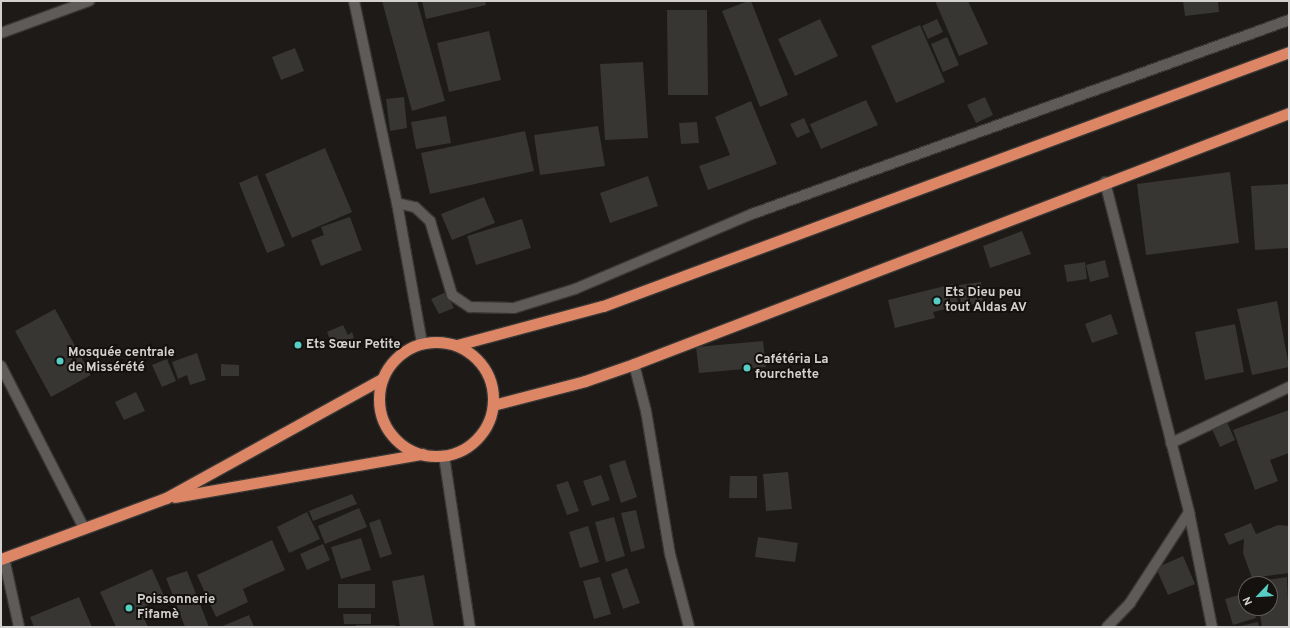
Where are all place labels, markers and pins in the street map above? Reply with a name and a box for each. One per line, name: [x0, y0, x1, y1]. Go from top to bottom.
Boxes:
place label: Ets Dieu peu tout Aldas AV: [945, 286, 1028, 317]
marker: Ets Dieu peu tout Aldas AV: [932, 296, 942, 306]
place label: Ets Sœur Petite: [306, 337, 401, 353]
marker: Ets Sœur Petite: [293, 340, 303, 350]
place label: Mosquée centrale de Missérété: [68, 346, 175, 377]
place label: Cafétéria La fourchette: [755, 353, 829, 384]
marker: Mosquée centrale de Missérété: [55, 356, 65, 366]
marker: Cafétéria La fourchette: [742, 363, 752, 373]
place label: Poissonnerie Fifamè: [137, 593, 215, 624]
marker: Poissonnerie Fifamè: [124, 603, 134, 613]

